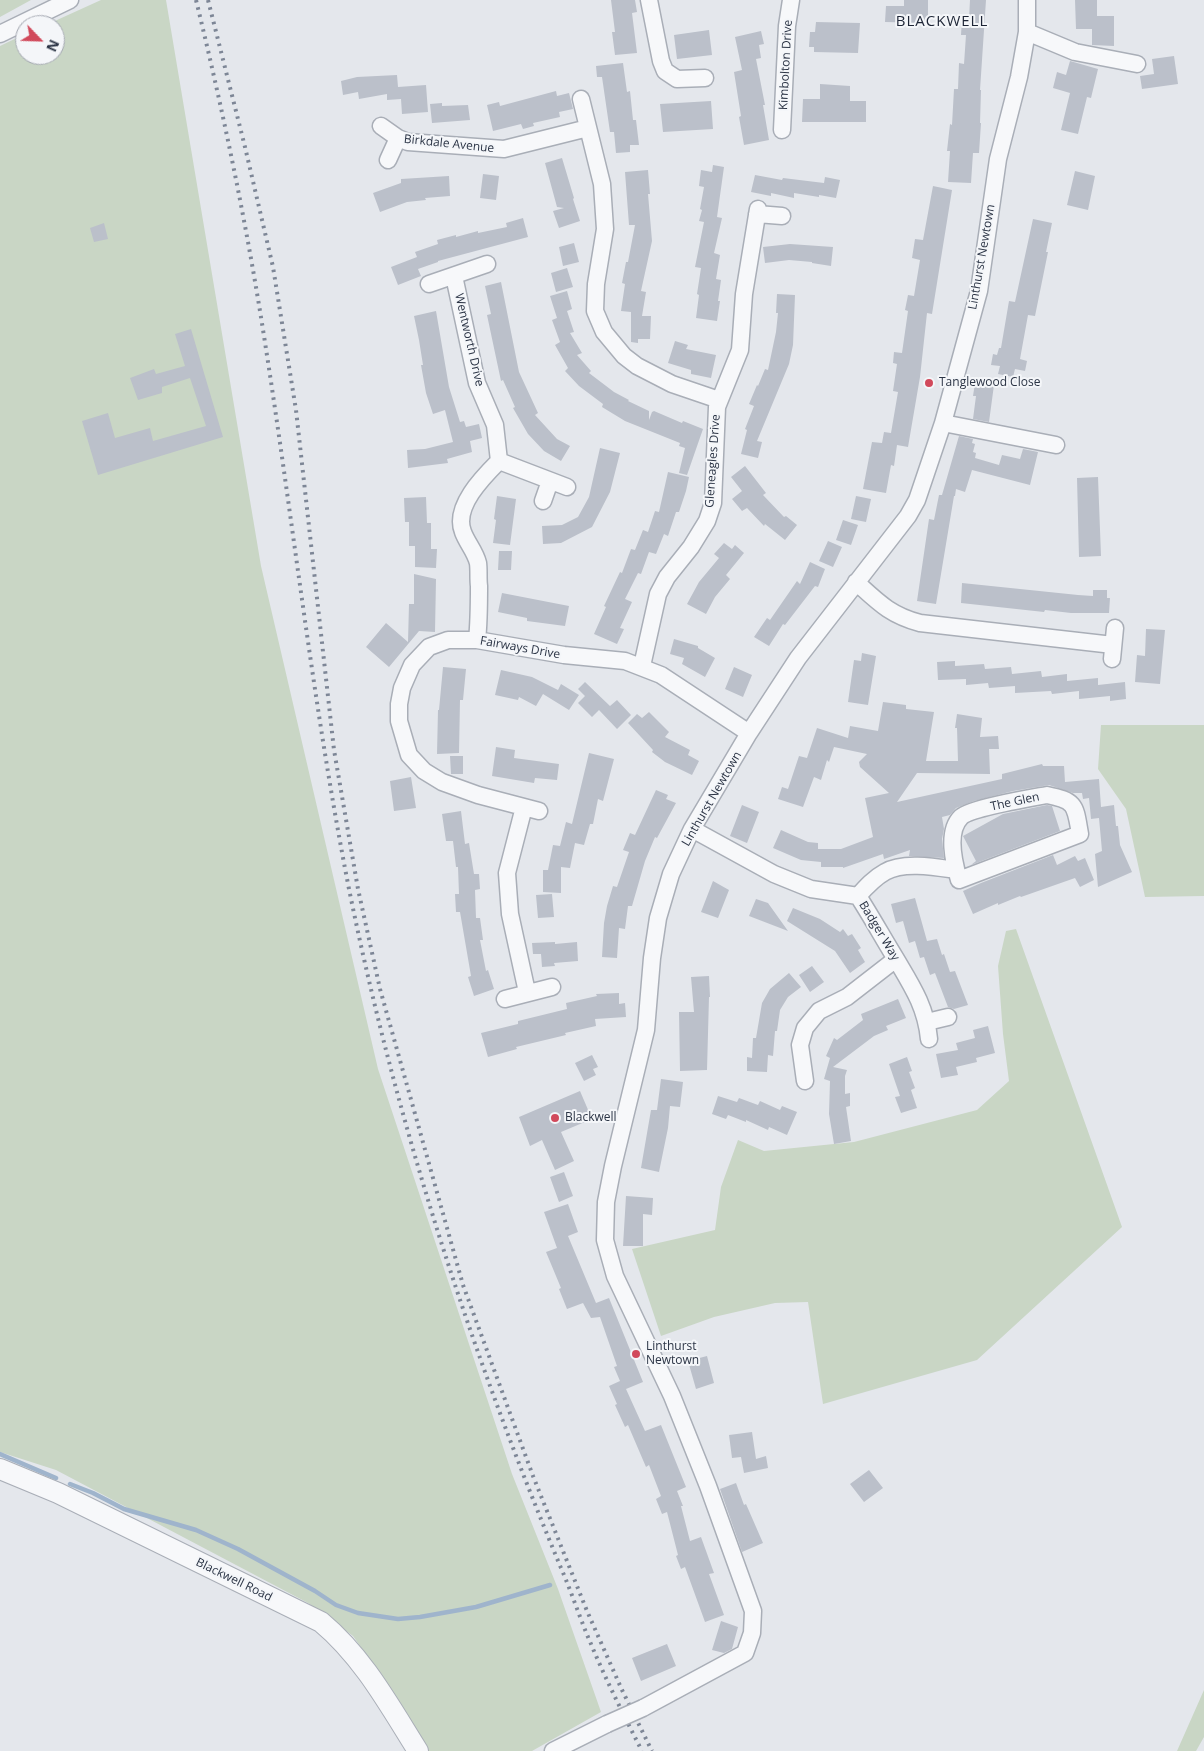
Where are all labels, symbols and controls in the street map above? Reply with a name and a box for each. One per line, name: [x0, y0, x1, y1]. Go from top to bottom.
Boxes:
district label: BLACKWELL: [895, 13, 989, 31]
north arrow: [15, 15, 65, 65]
street label: Kimbolton Drive: [776, 19, 796, 111]
text: N: [42, 37, 64, 55]
street label: Birkdale Avenue: [403, 132, 495, 156]
street label: Linthurst Newtown: [966, 203, 998, 311]
street label: Wentworth Drive: [451, 292, 487, 388]
place label: Tanglewood Close: [939, 376, 1040, 390]
marker: Tanglewood Close: [923, 377, 935, 389]
street label: Gleneagles Drive: [703, 414, 723, 508]
street label: Fairways Drive: [479, 634, 561, 662]
street label: Linthurst Newtown: [679, 749, 745, 849]
street label: The Glen: [989, 790, 1041, 814]
street label: Badger Way: [856, 899, 902, 963]
place label: Blackwell: [565, 1111, 617, 1125]
marker: Blackwell: [549, 1112, 561, 1124]
place label: Linthurst Newtown: [646, 1340, 699, 1368]
marker: Linthurst Newtown: [630, 1348, 642, 1360]
street label: Blackwell Road: [193, 1555, 275, 1605]

